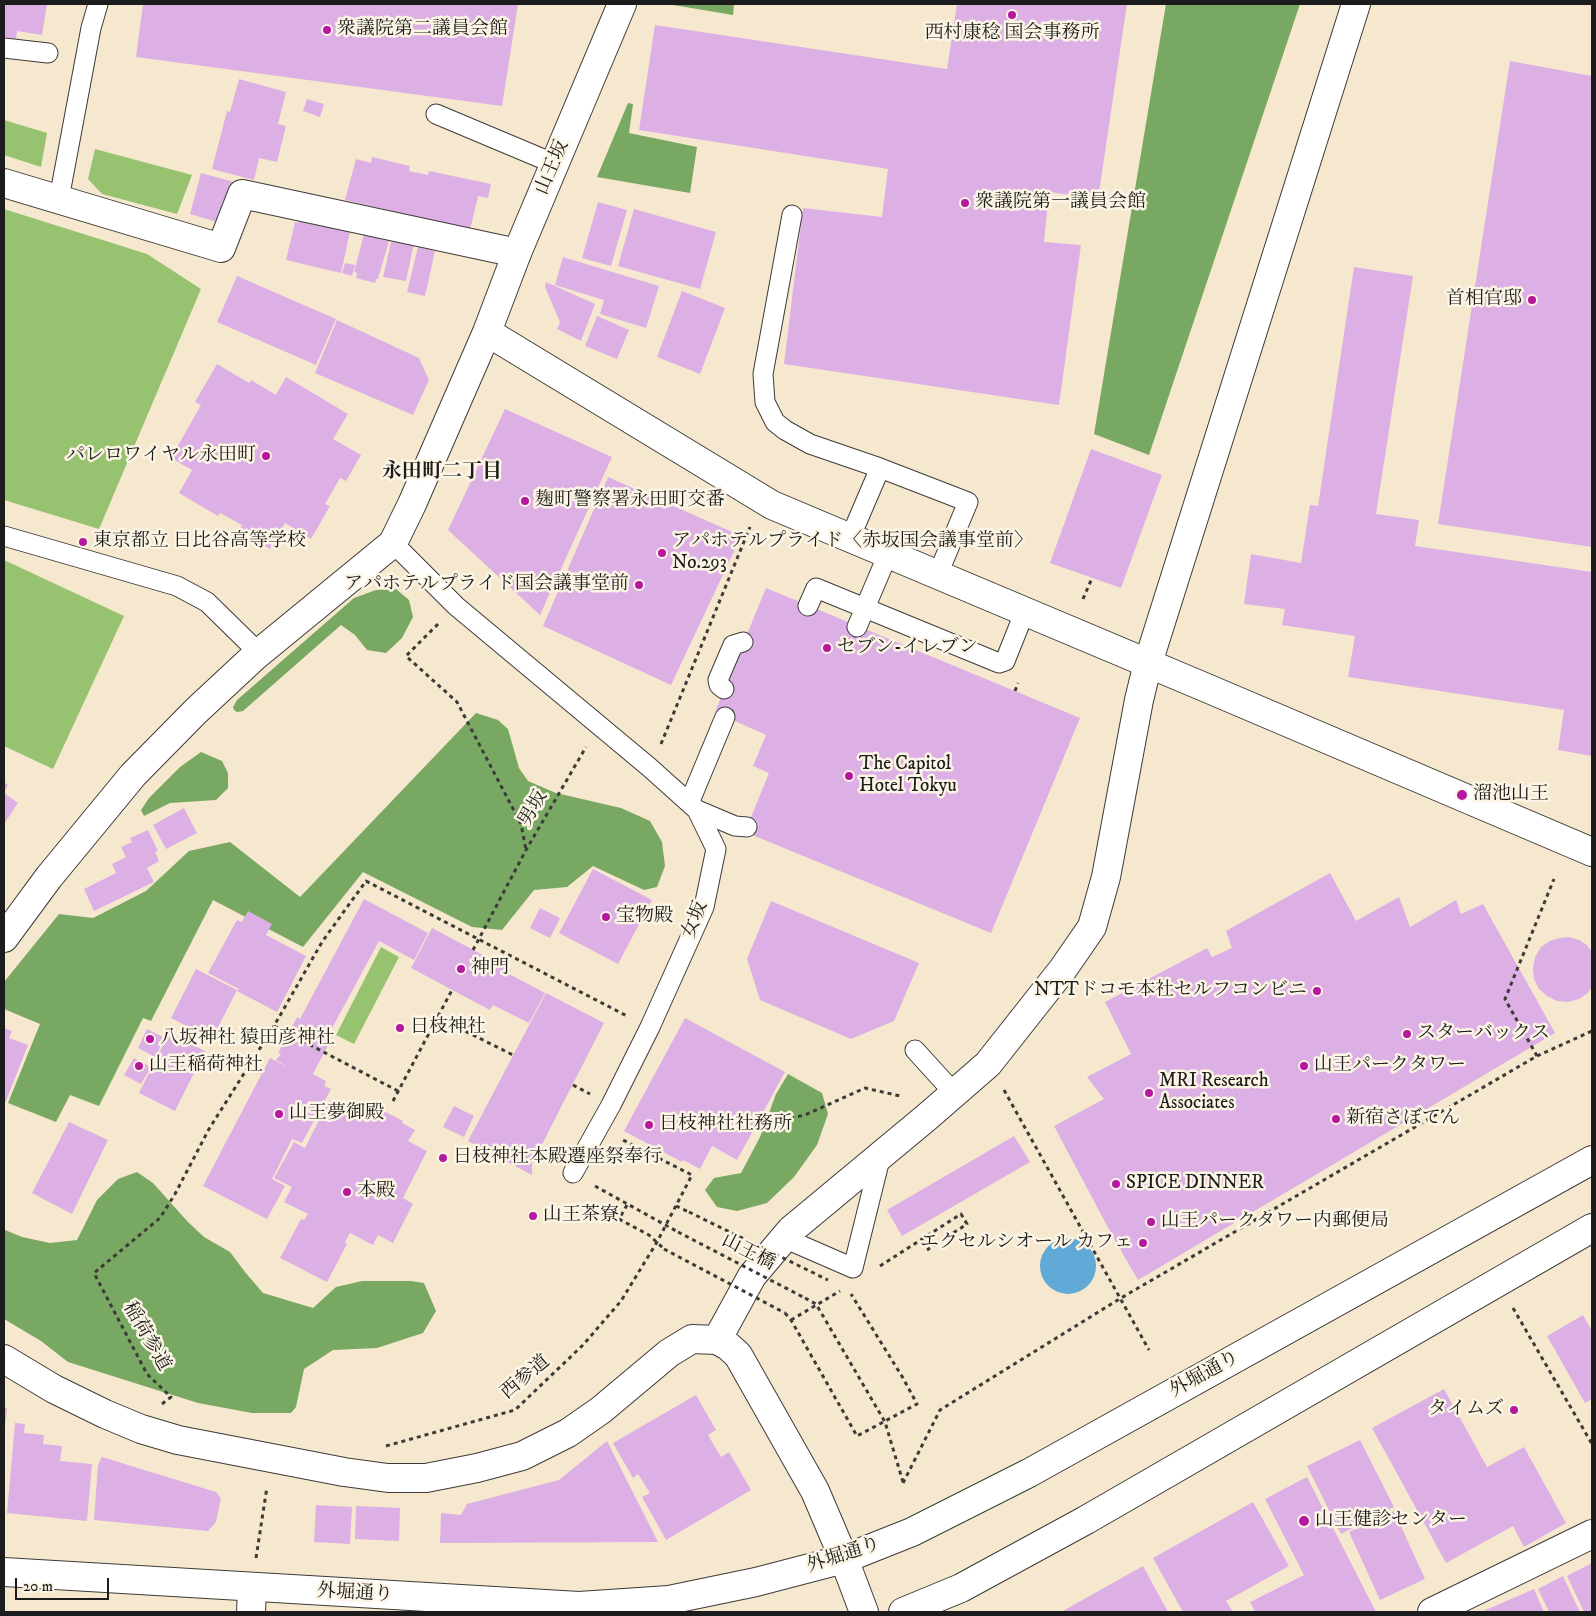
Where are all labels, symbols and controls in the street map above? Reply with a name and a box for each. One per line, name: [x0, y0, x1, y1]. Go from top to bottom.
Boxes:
marker: 西村康稔 国会事務所: [1006, 9, 1018, 21]
place label: 衆議院第二議員会館: [337, 19, 508, 41]
place label: 西村康稔 国会事務所: [924, 23, 1100, 45]
marker: 衆議院第二議員会館: [321, 24, 333, 36]
street label: 山王坂: [531, 137, 575, 199]
place label: 衆議院第一議員会館: [975, 192, 1146, 214]
marker: 衆議院第一議員会館: [959, 197, 971, 209]
place label: 首相官邸: [1446, 289, 1522, 311]
marker: 首相官邸: [1526, 294, 1538, 306]
place label: パレロワイヤル永田町: [66, 445, 256, 467]
marker: パレロワイヤル永田町: [260, 450, 272, 462]
district label: 永田町二丁目: [382, 461, 502, 485]
place label: 麹町警察署永田町交番: [535, 490, 725, 512]
marker: 麹町警察署永田町交番: [519, 495, 531, 507]
place label: 東京都立 日比谷高等学校: [93, 531, 306, 553]
place label: アパホテルプライド〈赤坂国会議事堂前〉 No.293: [672, 531, 1033, 575]
marker: 東京都立 日比谷高等学校: [77, 536, 89, 548]
marker: アパホテルプライド〈赤坂国会議事堂前〉 No.293: [656, 547, 668, 559]
place label: アパホテルプライド国会議事堂前: [344, 574, 629, 596]
marker: アパホテルプライド国会議事堂前: [633, 579, 645, 591]
place label: セブン-イレブン: [837, 637, 978, 659]
marker: セブン-イレブン: [821, 642, 833, 654]
place label: The Capitol Hotel Tokyu: [859, 754, 957, 798]
marker: The Capitol Hotel Tokyu: [843, 770, 855, 782]
place label: 溜池山王: [1473, 784, 1549, 806]
street label: 男坂: [515, 787, 553, 831]
marker: 溜池山王: [1455, 788, 1469, 802]
street label: 女坂: [679, 898, 713, 942]
place label: 宝物殿: [616, 906, 673, 928]
marker: 宝物殿: [600, 911, 612, 923]
place label: 神門: [471, 958, 509, 980]
marker: 神門: [455, 963, 467, 975]
place label: NTTドコモ本社セルフコンビニ: [1034, 980, 1307, 1002]
marker: NTTドコモ本社セルフコンビニ: [1311, 985, 1323, 997]
place label: 日枝神社: [410, 1017, 486, 1039]
marker: 日枝神社: [394, 1022, 406, 1034]
place label: スターバックス: [1417, 1023, 1550, 1045]
place label: 八坂神社 猿田彦神社: [160, 1028, 335, 1050]
marker: スターバックス: [1401, 1028, 1413, 1040]
marker: 八坂神社 猿田彦神社: [144, 1033, 156, 1045]
place label: 山王稲荷神社: [149, 1055, 263, 1077]
place label: 山王パークタワー: [1314, 1055, 1466, 1077]
marker: 山王稲荷神社: [133, 1060, 145, 1072]
marker: 山王パークタワー: [1298, 1060, 1310, 1072]
place label: MRI Research Associates: [1159, 1071, 1269, 1115]
marker: MRI Research Associates: [1143, 1087, 1155, 1099]
place label: 山王夢御殿: [289, 1103, 384, 1125]
marker: 山王夢御殿: [273, 1108, 285, 1120]
place label: 新宿さぼてん: [1346, 1108, 1460, 1130]
marker: 新宿さぼてん: [1330, 1113, 1342, 1125]
place label: 日枝神社社務所: [659, 1114, 792, 1136]
marker: 日枝神社社務所: [643, 1119, 655, 1131]
place label: 日枝神社本殿遷座祭奉行: [453, 1147, 662, 1169]
marker: 日枝神社本殿遷座祭奉行: [437, 1152, 449, 1164]
place label: SPICE DINNER: [1126, 1173, 1264, 1195]
marker: SPICE DINNER: [1110, 1178, 1122, 1190]
place label: 本殿: [357, 1181, 395, 1203]
marker: 本殿: [341, 1186, 353, 1198]
place label: 山王茶寮: [543, 1205, 619, 1227]
marker: 山王茶寮: [527, 1210, 539, 1222]
place label: 山王パークタワー内郵便局: [1161, 1211, 1389, 1233]
marker: 山王パークタワー内郵便局: [1145, 1216, 1157, 1228]
street label: 山王橋: [717, 1230, 779, 1276]
place label: エクセルシオール カフェ: [920, 1232, 1133, 1254]
marker: エクセルシオール カフェ: [1137, 1237, 1149, 1249]
street label: 稲荷参道: [117, 1298, 175, 1376]
street label: 外堀通り: [1166, 1347, 1244, 1403]
street label: 西参道: [497, 1351, 555, 1405]
place label: タイムズ: [1428, 1399, 1504, 1421]
marker: タイムズ: [1508, 1404, 1520, 1416]
place label: 山王健診センター: [1315, 1510, 1467, 1532]
marker: 山王健診センター: [1297, 1514, 1311, 1528]
street label: 外堀通り: [804, 1533, 884, 1579]
scale bar: [18, 1568, 111, 1600]
text: 20 m: [23, 1577, 53, 1596]
street label: 外堀通り: [316, 1581, 394, 1607]

